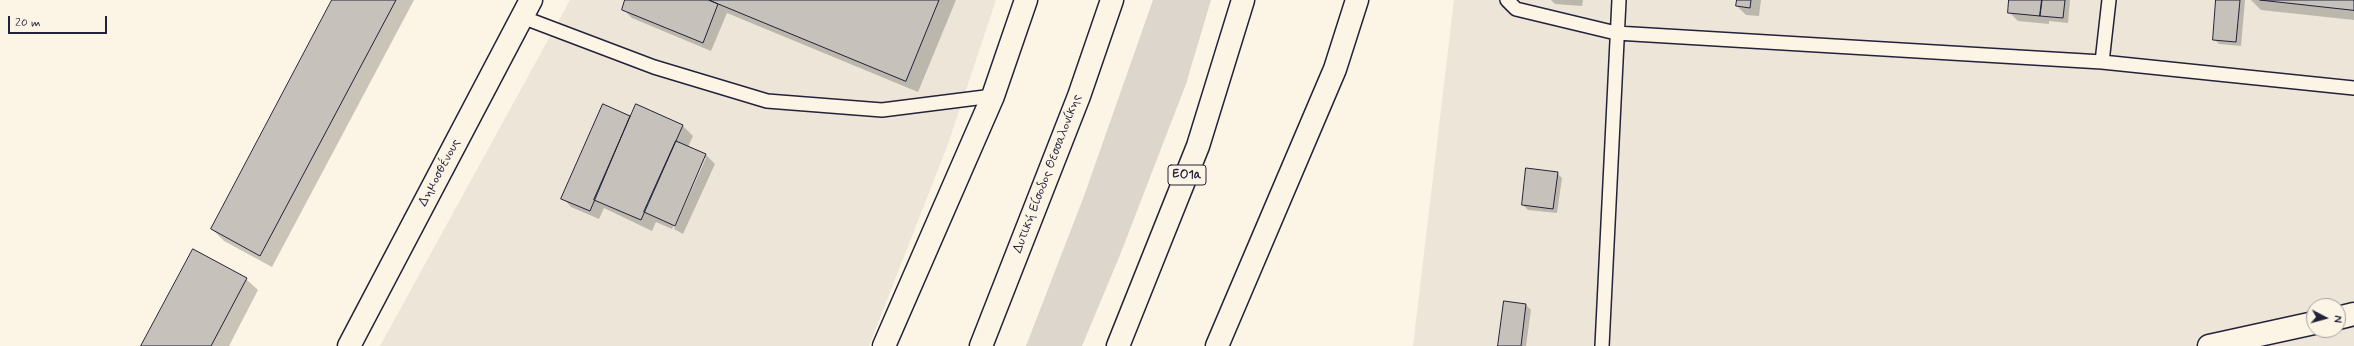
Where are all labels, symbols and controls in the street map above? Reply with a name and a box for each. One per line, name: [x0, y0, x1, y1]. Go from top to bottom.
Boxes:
scale bar: [10, 8, 109, 34]
text: 20 m: [15, 15, 41, 31]
street label: Δυτική Είσοδος Θεσσαλονίκης: [1010, 92, 1086, 256]
street label: Δημοσθένους: [416, 137, 464, 209]
road number: ΕΟ1α: [1168, 165, 1206, 185]
north arrow: [2306, 298, 2346, 338]
text: N: [2330, 315, 2344, 324]

